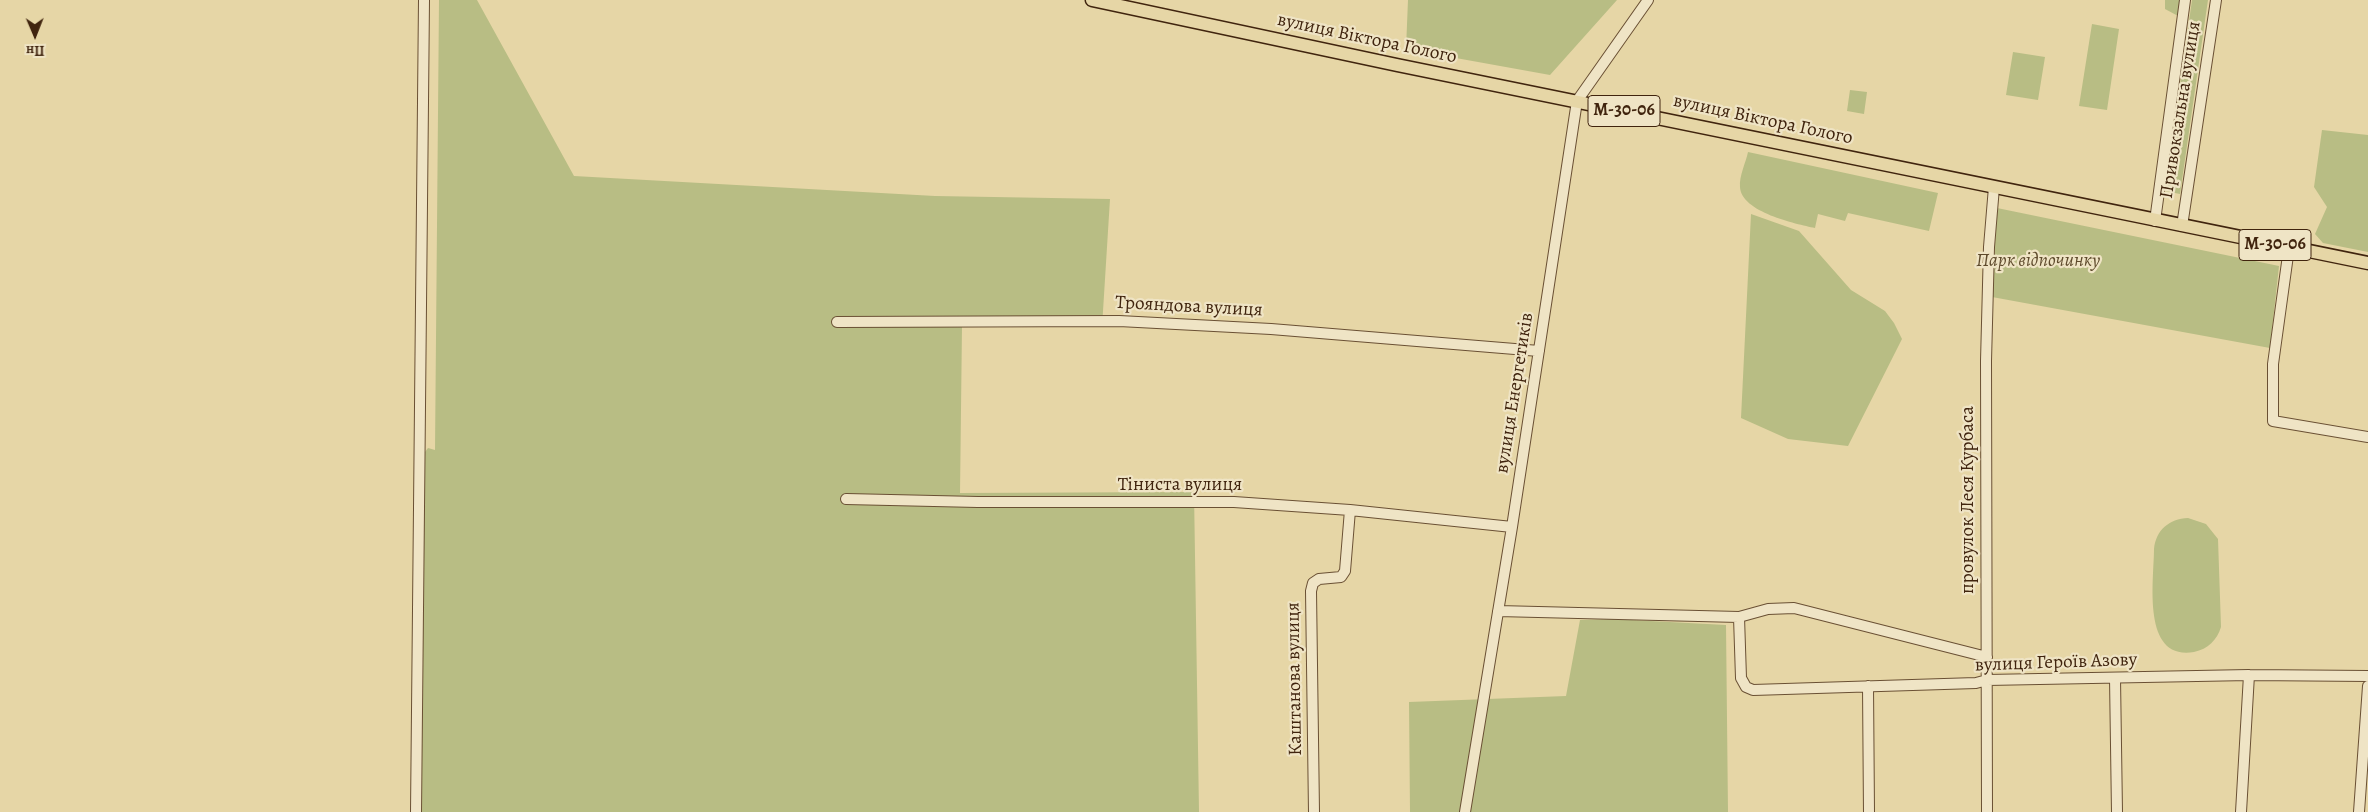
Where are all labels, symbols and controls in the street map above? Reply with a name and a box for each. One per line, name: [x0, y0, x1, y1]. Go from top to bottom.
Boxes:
street label: вулиця Віктора Голого: [1275, 9, 1459, 69]
north arrow: [10, 10, 60, 60]
street label: Привокзальна вулиця: [2156, 20, 2206, 200]
text: Пн: [26, 41, 45, 60]
street label: вулиця Віктора Голого: [1671, 90, 1855, 150]
road number: М-30-06: [1588, 95, 1660, 126]
road number: М-30-06: [2239, 230, 2311, 260]
park label: Парк відпочинку: [1976, 250, 2100, 272]
street label: Трояндова вулиця: [1115, 292, 1263, 322]
street label: вулиця Енергетиків: [1491, 311, 1539, 475]
street label: провулок Леся Курбаса: [1957, 406, 1979, 594]
street label: Тіниста вулиця: [1118, 474, 1242, 496]
street label: Каштанова вулиця: [1282, 602, 1308, 756]
street label: вулиця Героїв Азову: [1974, 649, 2138, 677]

